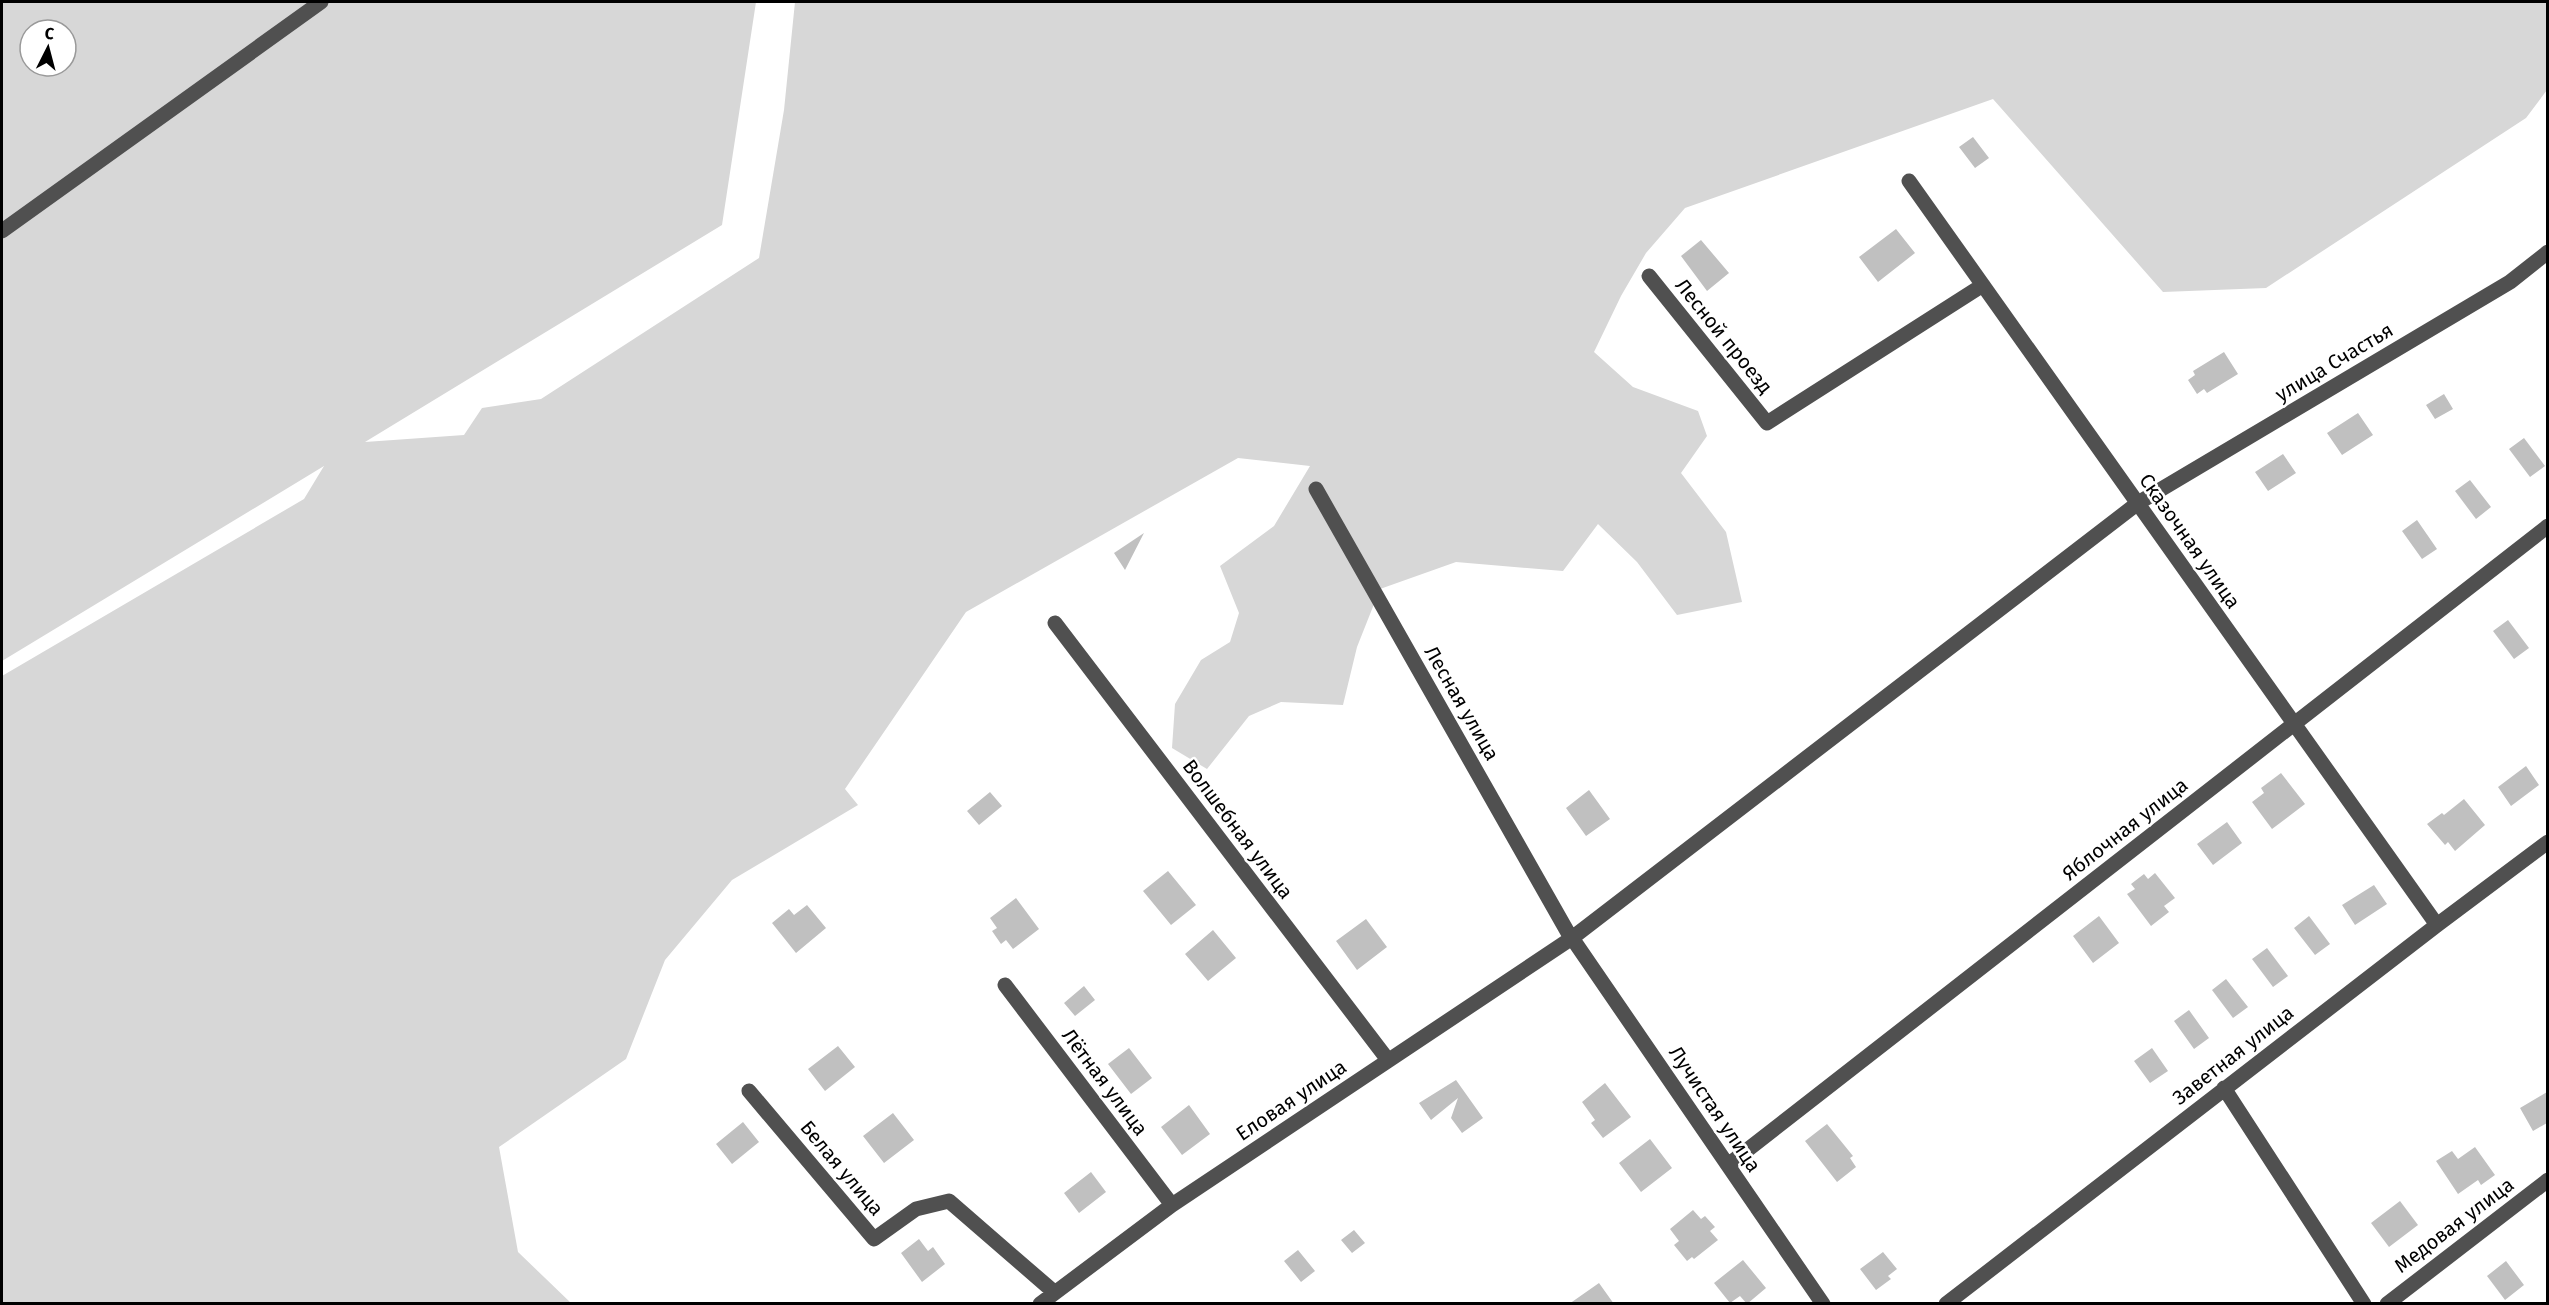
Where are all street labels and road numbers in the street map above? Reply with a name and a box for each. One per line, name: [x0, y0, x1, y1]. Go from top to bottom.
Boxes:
street label: Лесной проезд: [1670, 274, 1778, 398]
street label: улица Счастья: [2271, 317, 2397, 407]
street label: Сказочная улица: [2134, 469, 2246, 613]
street label: Лесная улица: [1420, 641, 1504, 765]
street label: Волшебная улица: [1178, 755, 1298, 903]
street label: Яблочная улица: [2058, 773, 2192, 885]
street label: Заветная улица: [2168, 1000, 2298, 1110]
street label: Лётная улица: [1057, 1024, 1153, 1140]
street label: Лучистая улица: [1664, 1041, 1766, 1177]
street label: Еловая улица: [1231, 1054, 1351, 1146]
street label: Белая улица: [795, 1116, 889, 1220]
street label: Медовая улица: [2390, 1172, 2518, 1278]

